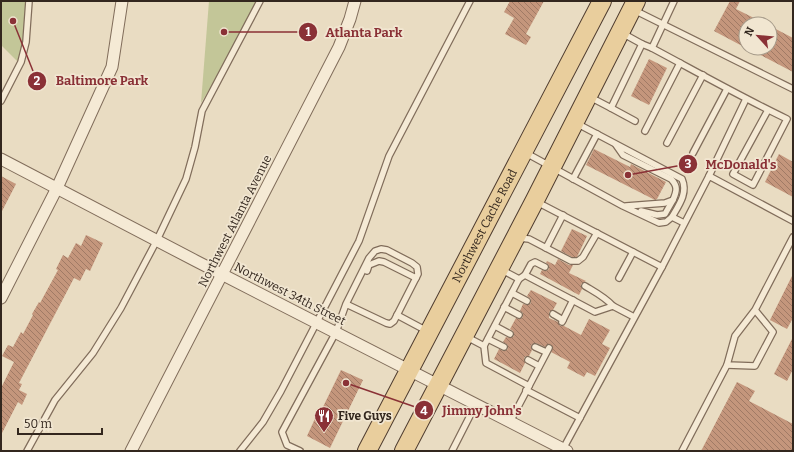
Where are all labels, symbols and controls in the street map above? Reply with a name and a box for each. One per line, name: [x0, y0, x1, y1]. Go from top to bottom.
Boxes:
north arrow: [738, 16, 778, 56]
callout: Atlanta Park: [298, 20, 411, 45]
text: 1: [305, 25, 311, 39]
text: Atlanta Park: [326, 25, 403, 40]
text: N: [742, 25, 757, 38]
callout: Baltimore Park: [27, 68, 156, 93]
text: Baltimore Park: [56, 73, 149, 88]
text: 2: [34, 74, 41, 88]
callout: McDonald's: [678, 151, 785, 176]
street label: Northwest Atlanta Avenue: [196, 153, 274, 289]
text: 3: [685, 157, 692, 171]
text: McDonald's: [706, 157, 776, 172]
street label: Northwest Cache Road: [449, 167, 520, 285]
street label: Northwest 34th Street: [232, 260, 349, 328]
callout: Jimmy John's: [414, 398, 529, 423]
text: Jimmy John's: [441, 403, 522, 418]
text: 4: [420, 404, 428, 418]
restaurant icon: Five Guys: [313, 405, 335, 433]
place label: Five Guys: [338, 409, 392, 423]
scale bar: [18, 410, 102, 436]
text: 50 m: [24, 417, 53, 431]

